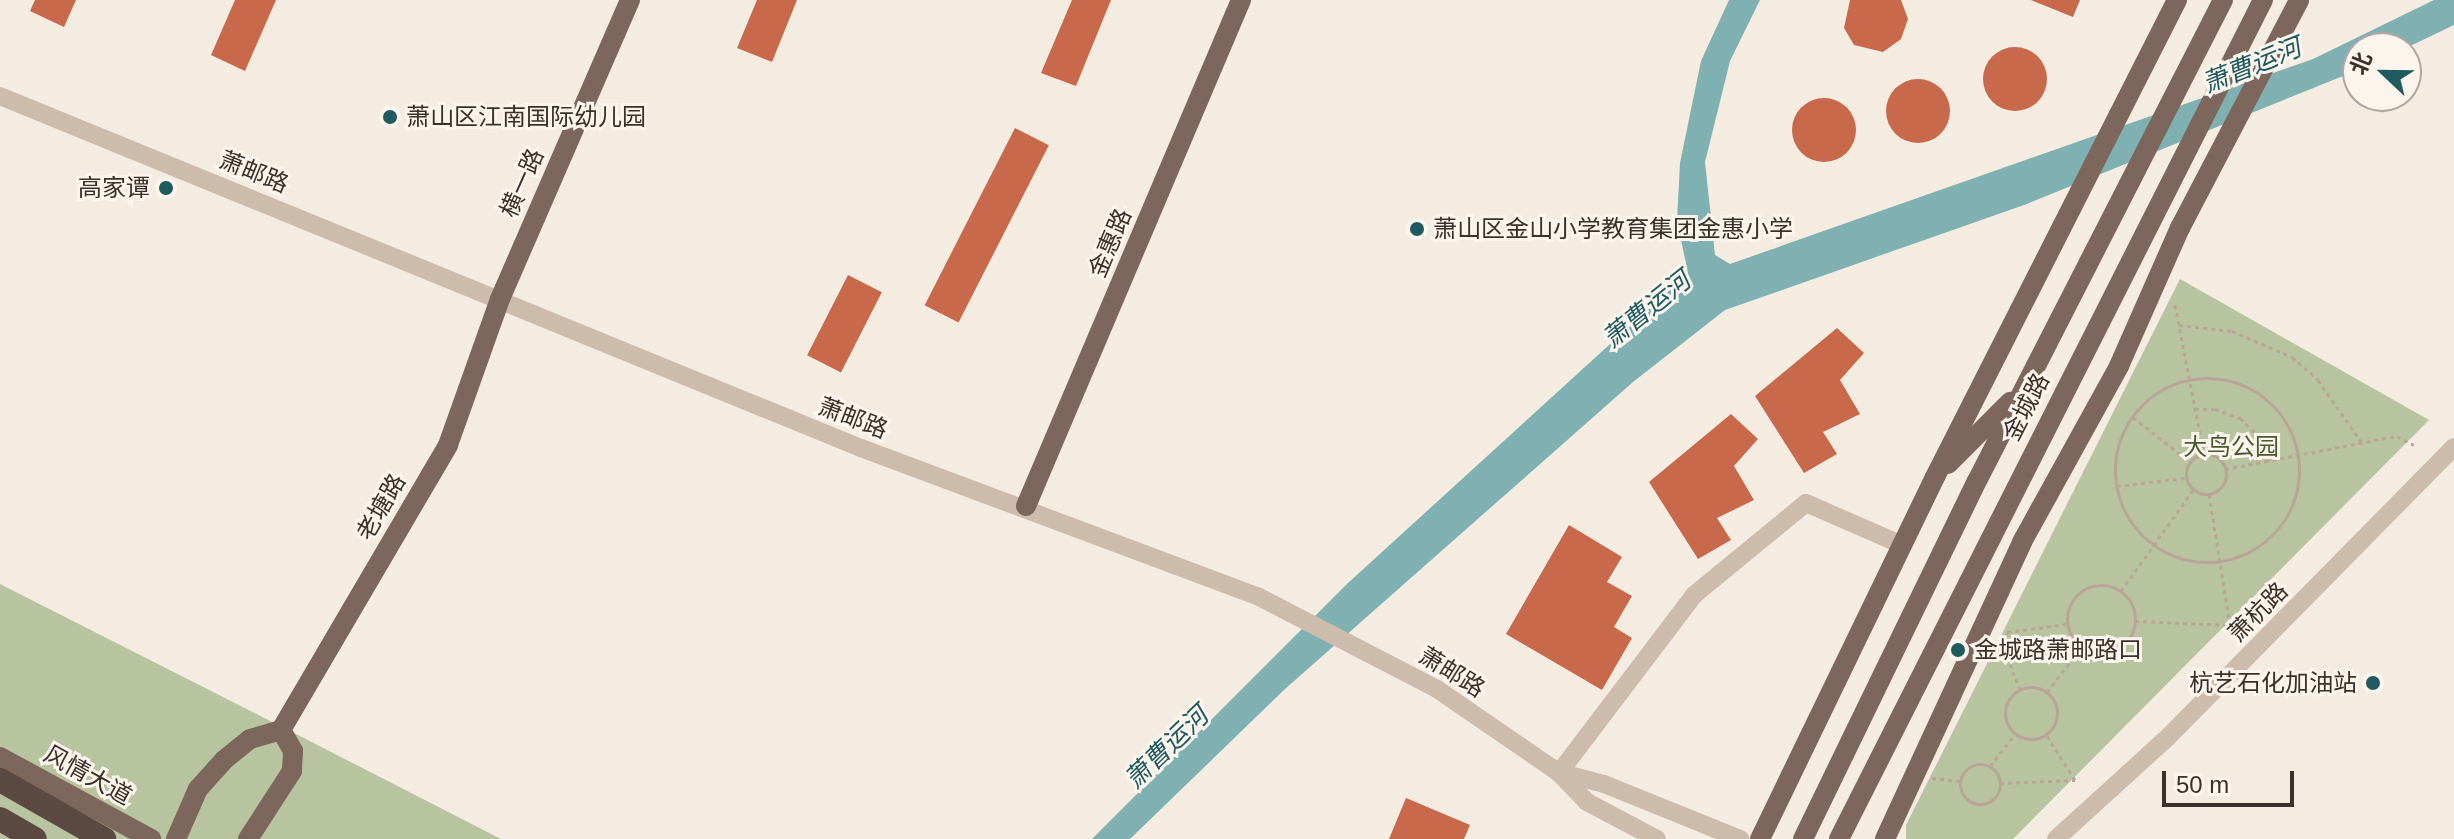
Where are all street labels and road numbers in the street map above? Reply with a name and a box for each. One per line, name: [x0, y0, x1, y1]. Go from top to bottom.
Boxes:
street label: 横一路: [494, 144, 550, 222]
street label: 萧邮路: [215, 145, 293, 199]
street label: 金惠路: [1083, 204, 1137, 282]
street label: 金城路: [1997, 368, 2055, 446]
street label: 萧邮路: [814, 392, 892, 444]
street label: 老塘路: [351, 469, 411, 545]
street label: 萧杭路: [2222, 576, 2294, 648]
street label: 萧邮路: [1414, 641, 1490, 703]
street label: 风情大道: [39, 739, 137, 811]

